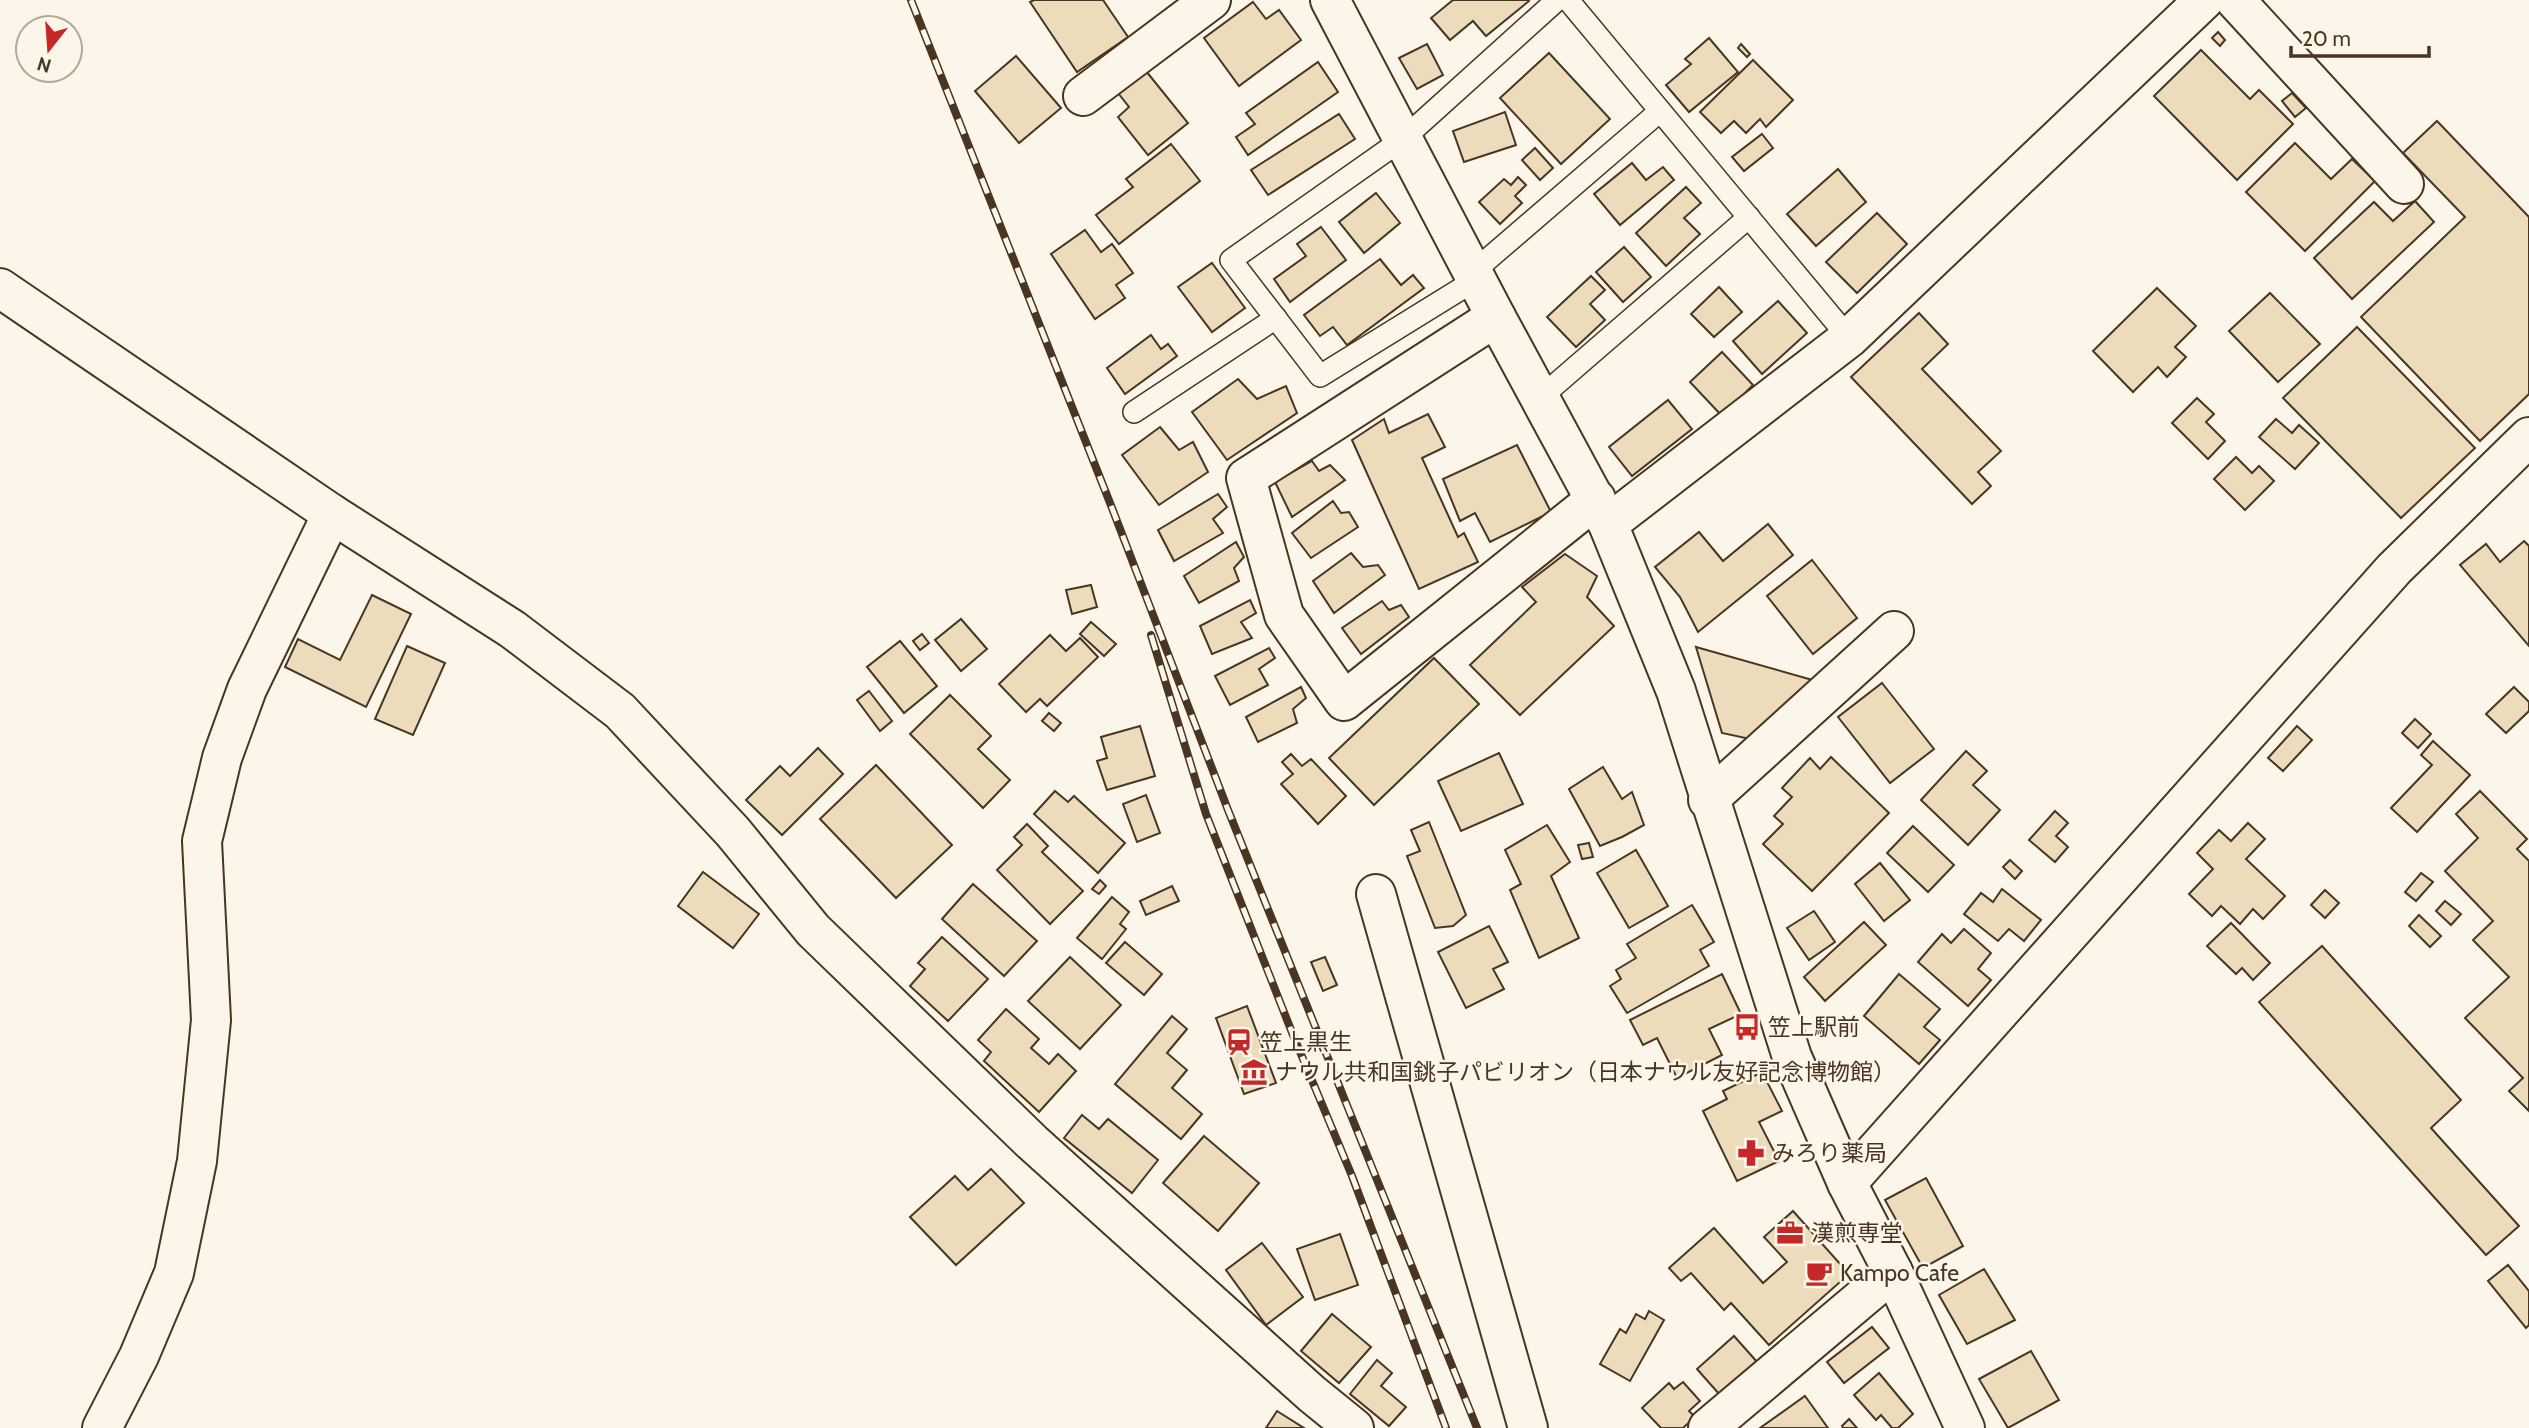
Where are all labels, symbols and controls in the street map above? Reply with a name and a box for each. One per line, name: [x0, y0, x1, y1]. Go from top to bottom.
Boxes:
north arrow: [14, 14, 84, 84]
scale bar: [2291, 14, 2429, 58]
text: 20 m: [2302, 26, 2351, 51]
text: N: [34, 52, 54, 78]
bus stop icon: 笠上駅前: [1732, 1012, 1762, 1042]
place label: 笠上駅前: [1768, 1013, 1860, 1041]
station icon: 笠上黒生: [1224, 1027, 1254, 1057]
place label: 笠上黒生: [1260, 1028, 1352, 1056]
museum icon: ナウル共和国銚子パビリオン（日本ナウル友好記念博物館）: [1239, 1057, 1269, 1087]
place label: ナウル共和国銚子パビリオン（日本ナウル友好記念博物館）: [1275, 1058, 1896, 1086]
pharmacy icon: みろり薬局: [1736, 1138, 1766, 1168]
place label: みろり薬局: [1772, 1139, 1887, 1167]
office icon: 漢煎専堂: [1775, 1218, 1805, 1248]
place label: 漢煎専堂: [1811, 1219, 1903, 1247]
cafe icon: Kampo Cafe: [1804, 1258, 1834, 1288]
place label: Kampo Cafe: [1840, 1259, 1959, 1287]

